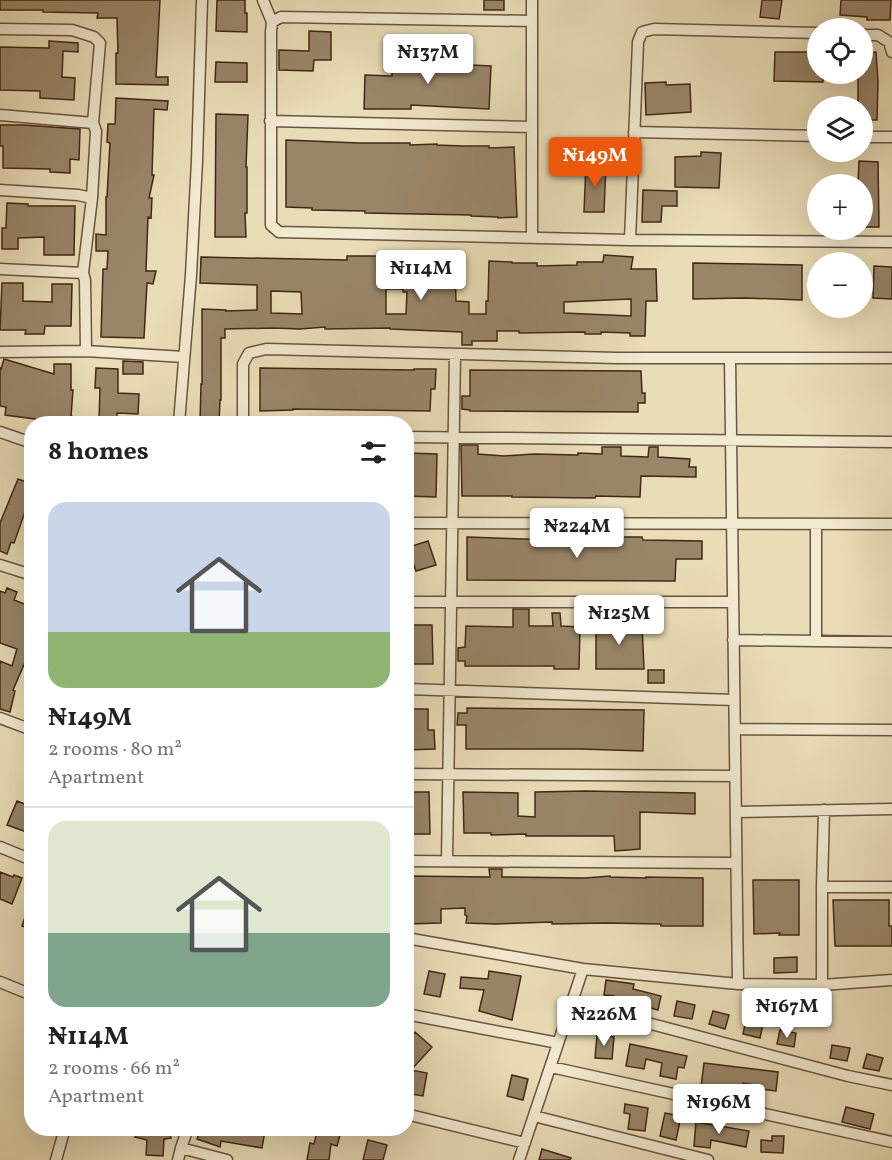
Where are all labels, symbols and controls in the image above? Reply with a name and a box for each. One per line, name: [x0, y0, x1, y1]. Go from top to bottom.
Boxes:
map controls: [807, 18, 873, 318]
button: locate: [807, 18, 873, 84]
pin: ₦137M: [386, 34, 470, 85]
text: ₦137M: [397, 39, 459, 67]
button: layers: [807, 96, 873, 162]
pin: ₦149M: [553, 137, 637, 188]
text: ₦149M: [563, 142, 627, 170]
button: +: [807, 174, 873, 240]
pin: ₦114M: [379, 250, 463, 301]
button: −: [807, 252, 873, 318]
text: ₦114M: [390, 255, 452, 283]
text: 8 homes: [48, 434, 149, 470]
icon: filters: [357, 436, 390, 469]
pin: ₦224M: [535, 508, 619, 559]
text: ₦224M: [544, 513, 610, 541]
icon: home: [165, 541, 273, 649]
pin: ₦125M: [577, 595, 661, 646]
text: ₦125M: [588, 600, 650, 628]
text: ₦149M: [48, 700, 132, 736]
text: 2 rooms · 80 m²: [48, 736, 182, 764]
text: Apartment: [48, 764, 144, 792]
icon: home: [165, 860, 273, 968]
pin: ₦167M: [745, 988, 829, 1039]
text: ₦167M: [756, 993, 818, 1021]
pin: ₦226M: [562, 996, 646, 1047]
text: ₦226M: [571, 1001, 637, 1029]
text: ₦114M: [48, 1019, 129, 1055]
text: 2 rooms · 66 m²: [48, 1055, 180, 1083]
text: Apartment: [48, 1083, 144, 1111]
pin: ₦196M: [677, 1084, 761, 1135]
text: ₦196M: [687, 1089, 751, 1117]

